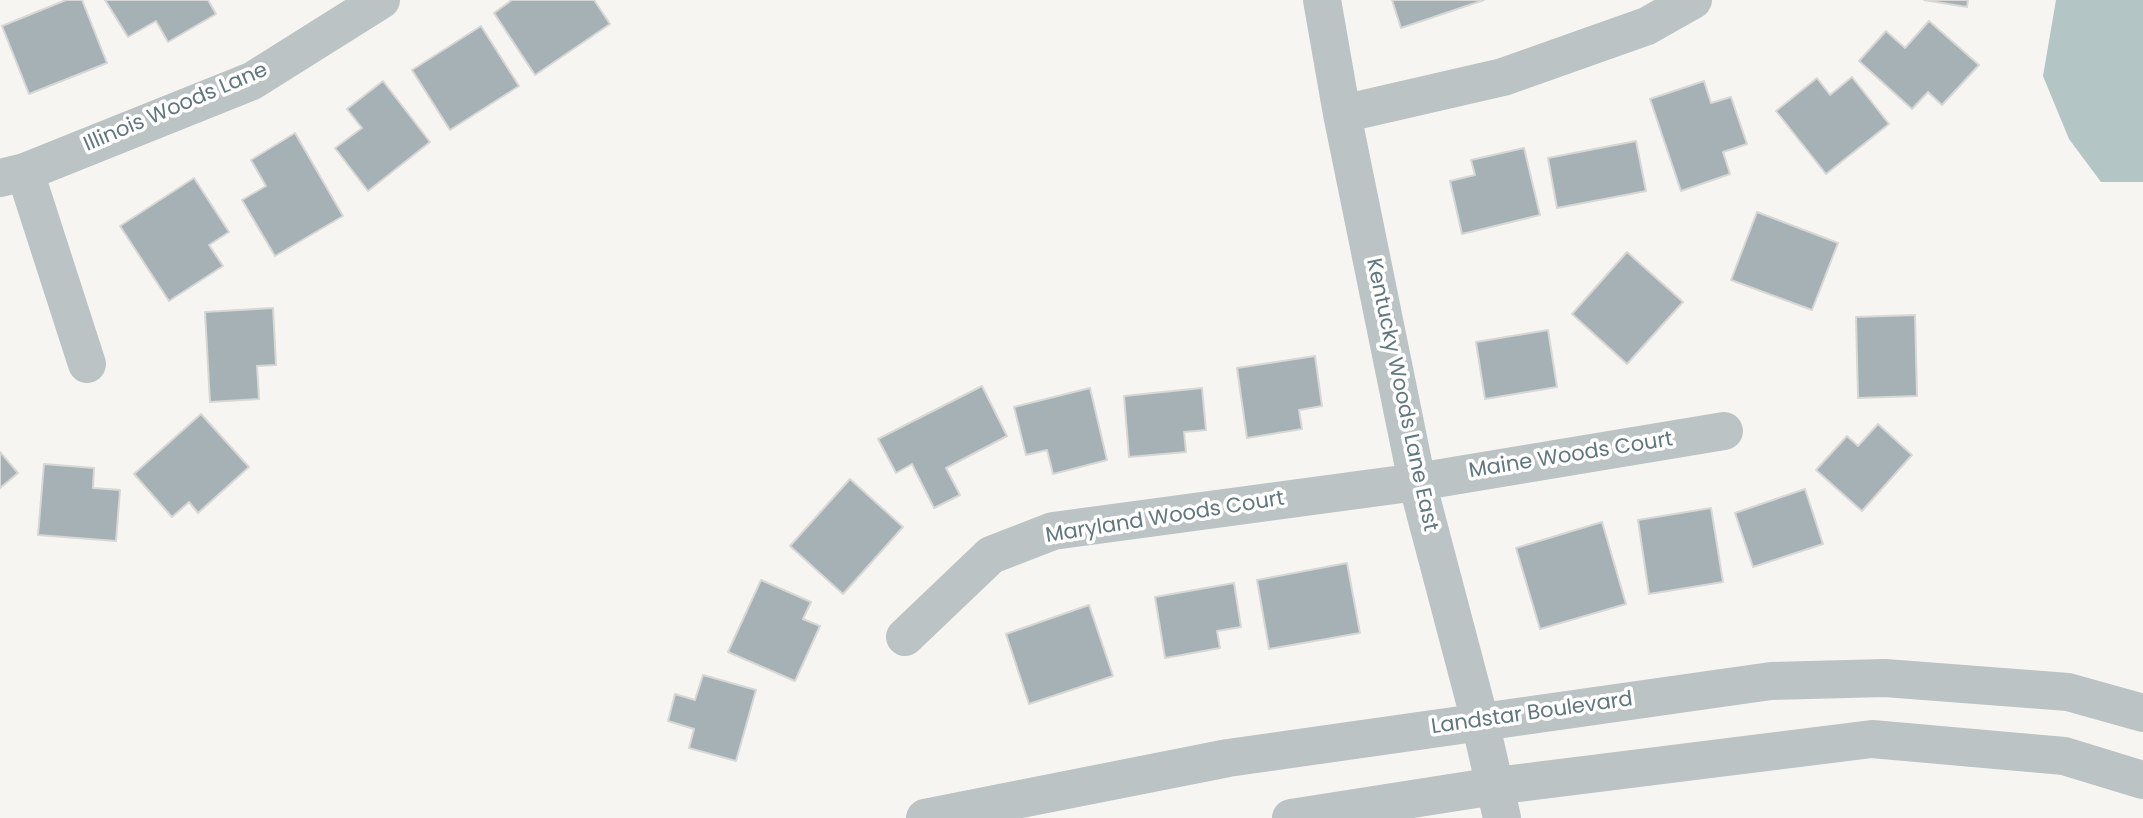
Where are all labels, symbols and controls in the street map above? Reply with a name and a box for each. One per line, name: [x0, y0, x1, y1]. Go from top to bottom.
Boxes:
street label: Illinois Woods Lane: [80, 58, 272, 158]
street label: Kentucky Woods Lane East: [1360, 256, 1442, 534]
street label: Maine Woods Court: [1467, 427, 1675, 485]
street label: Maryland Woods Court: [1044, 487, 1286, 549]
street label: Landstar Boulevard: [1430, 687, 1634, 741]

